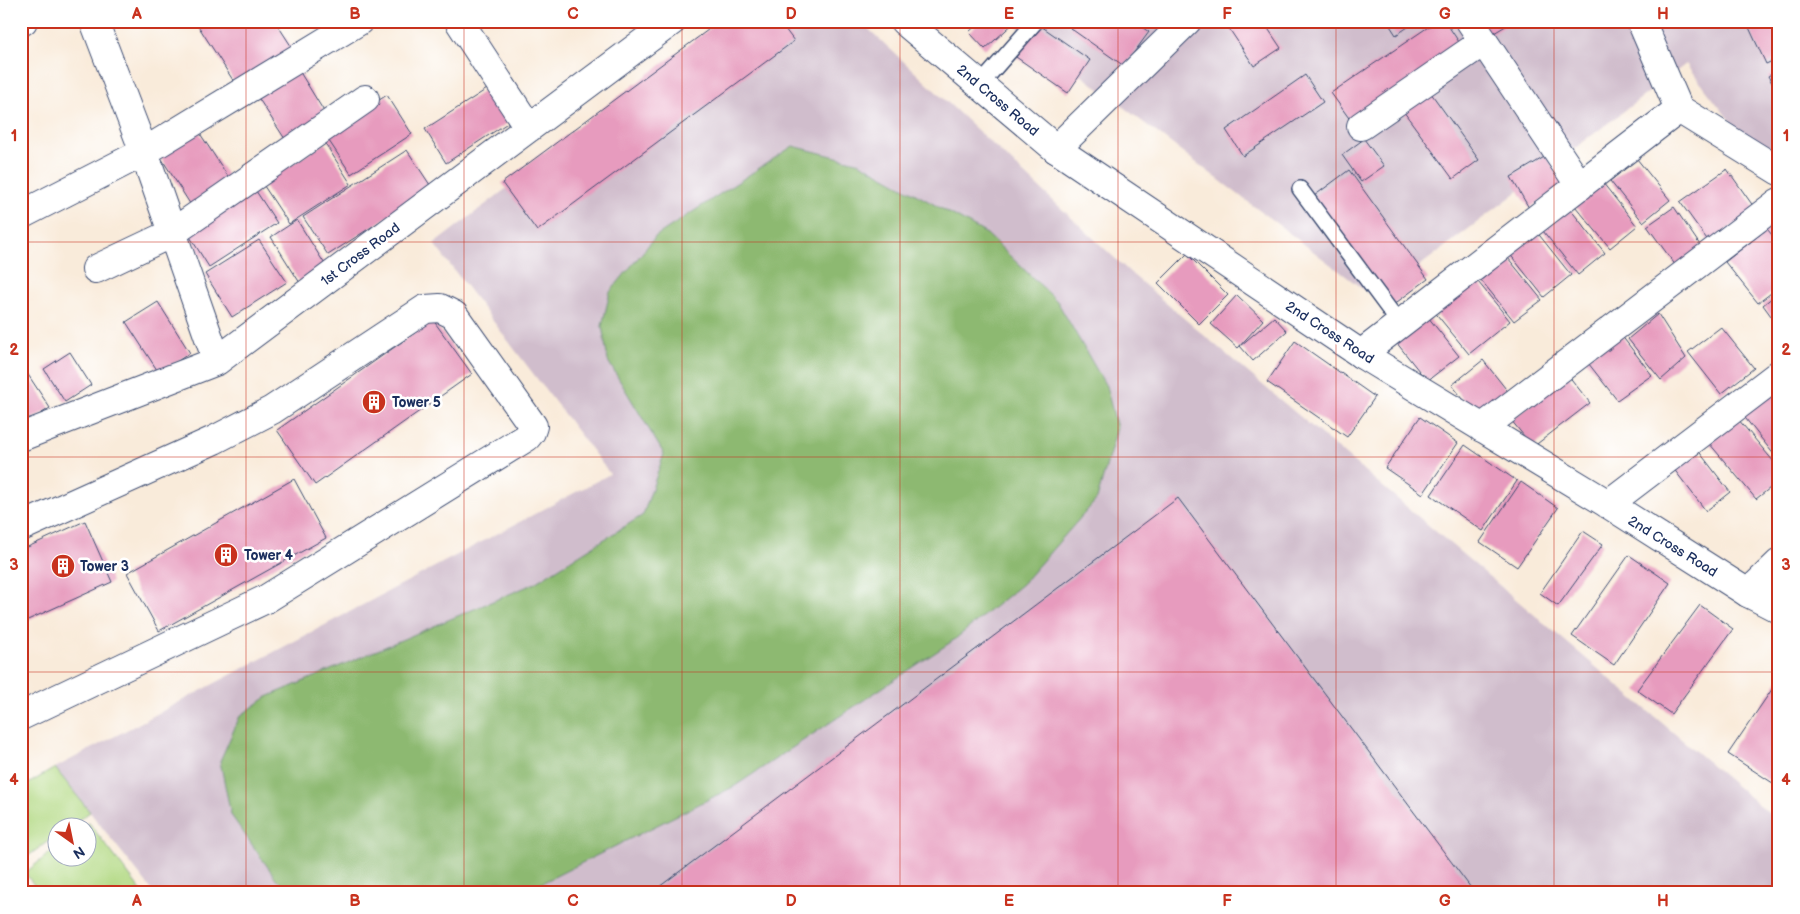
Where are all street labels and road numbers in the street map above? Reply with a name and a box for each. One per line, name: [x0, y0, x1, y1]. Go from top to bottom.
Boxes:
street label: 2nd Cross Road: [953, 61, 1042, 140]
street label: 1st Cross Road: [317, 219, 403, 290]
street label: 2nd Cross Road: [1282, 297, 1377, 367]
street label: 2nd Cross Road: [1625, 512, 1721, 581]

